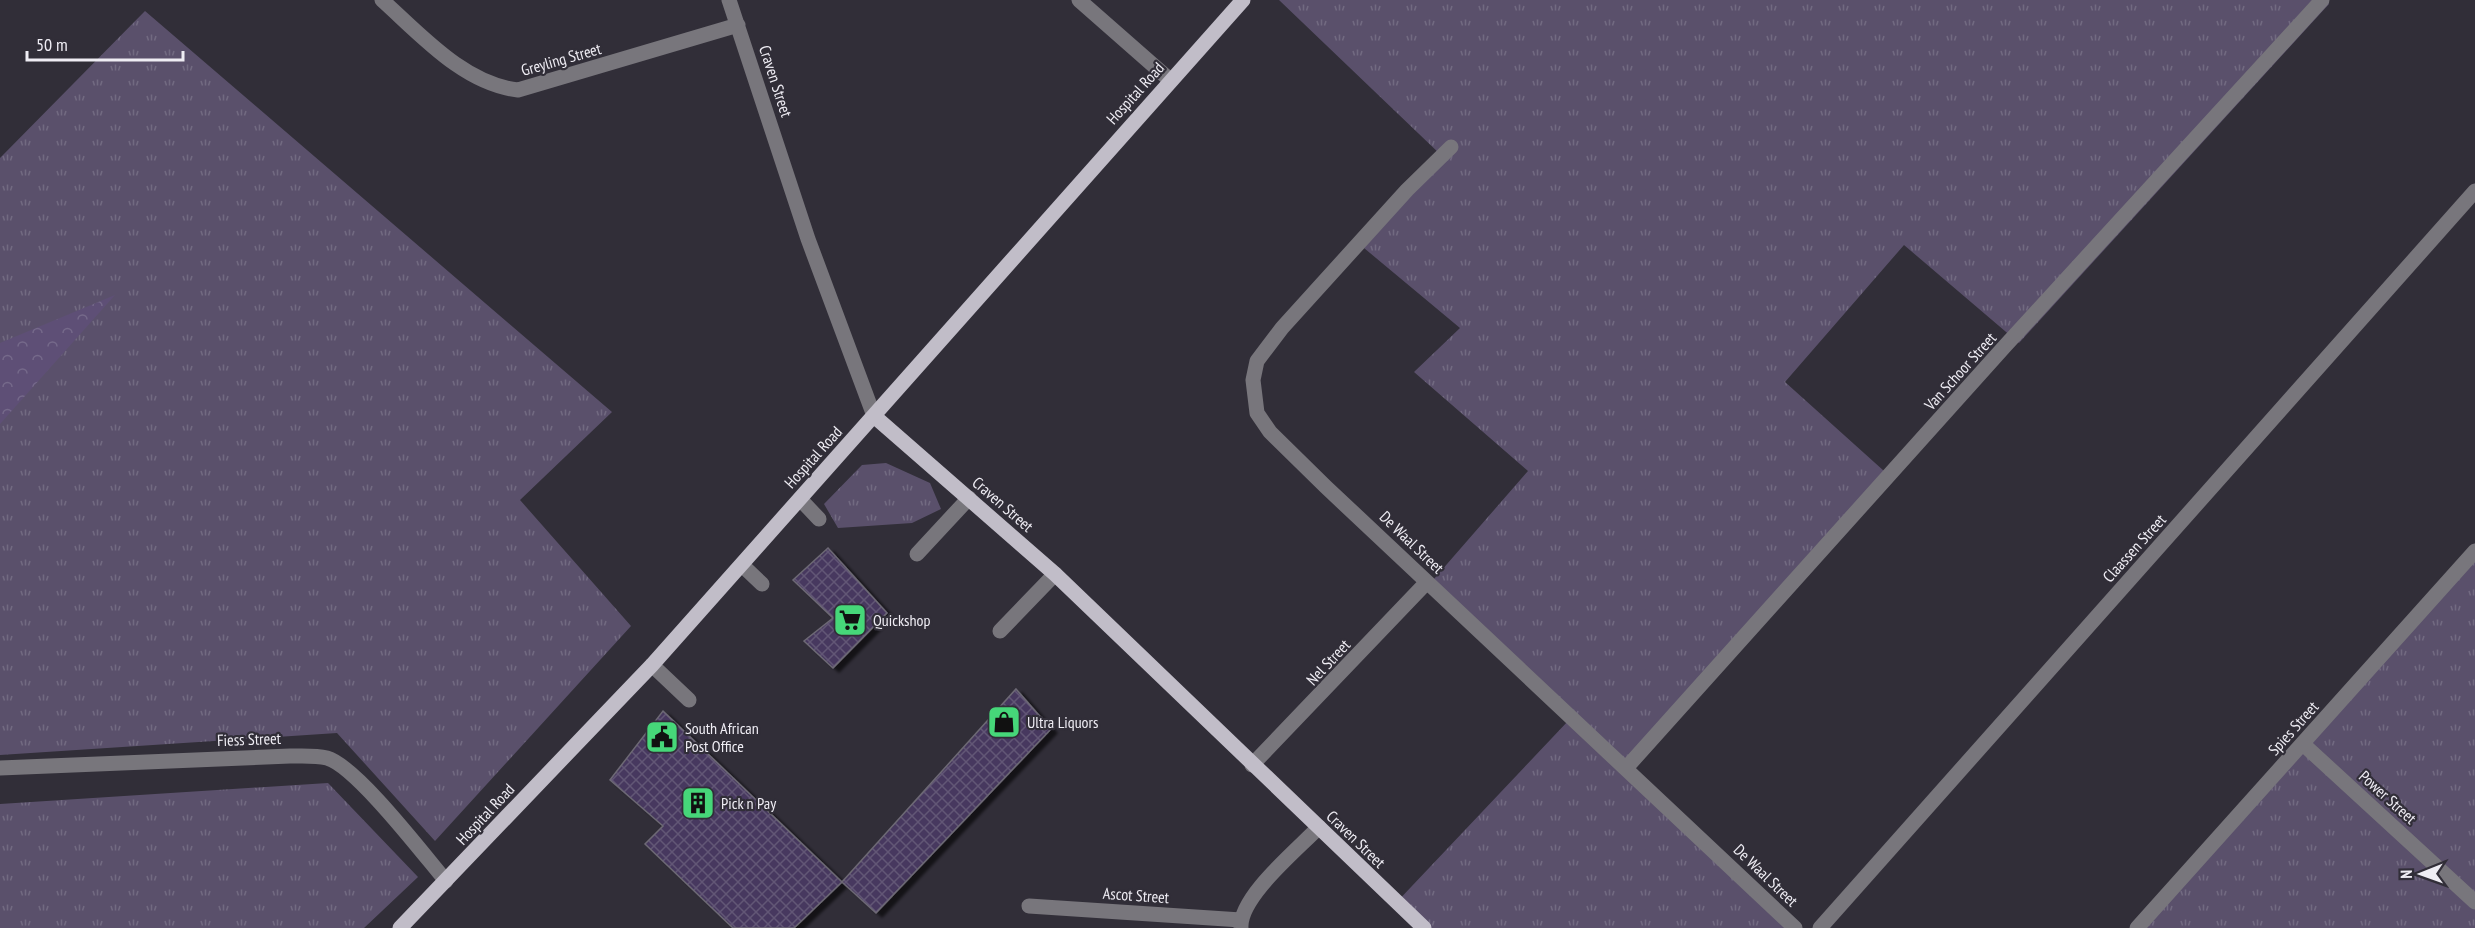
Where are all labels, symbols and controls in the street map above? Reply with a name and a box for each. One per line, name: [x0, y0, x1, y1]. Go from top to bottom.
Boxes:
scale bar: [27, 24, 183, 62]
text: 50 m: [36, 33, 68, 56]
street label: Greyling Street: [519, 38, 604, 80]
street label: Craven Street: [755, 43, 797, 120]
street label: Hospital Road: [1102, 58, 1168, 128]
street label: Van Schoor Street: [1919, 327, 2001, 415]
street label: Hospital Road: [780, 422, 846, 492]
street label: Craven Street: [968, 472, 1038, 536]
street label: De Waal Street: [1376, 507, 1449, 578]
street label: Claassen Street: [2098, 509, 2170, 586]
supermarket icon: Quickshop: [832, 602, 868, 638]
place label: Quickshop: [873, 610, 930, 630]
street label: Nel Street: [1302, 634, 1355, 689]
street label: Spies Street: [2264, 696, 2323, 759]
shop icon: Ultra Liquors: [986, 704, 1022, 740]
place label: Ultra Liquors: [1027, 712, 1098, 732]
place label: South African Post Office: [685, 718, 759, 756]
public building icon: South African Post Office: [644, 719, 680, 755]
street label: Fiess Street: [217, 728, 282, 750]
street label: Power Street: [2355, 766, 2421, 828]
street label: Hospital Road: [452, 779, 518, 849]
building icon: Pick n Pay: [680, 785, 716, 821]
place label: Pick n Pay: [721, 793, 776, 813]
street label: Craven Street: [1322, 806, 1390, 872]
street label: De Waal Street: [1730, 840, 1803, 911]
north arrow: [2391, 844, 2451, 904]
text: N: [2396, 870, 2416, 879]
street label: Ascot Street: [1102, 883, 1170, 907]

